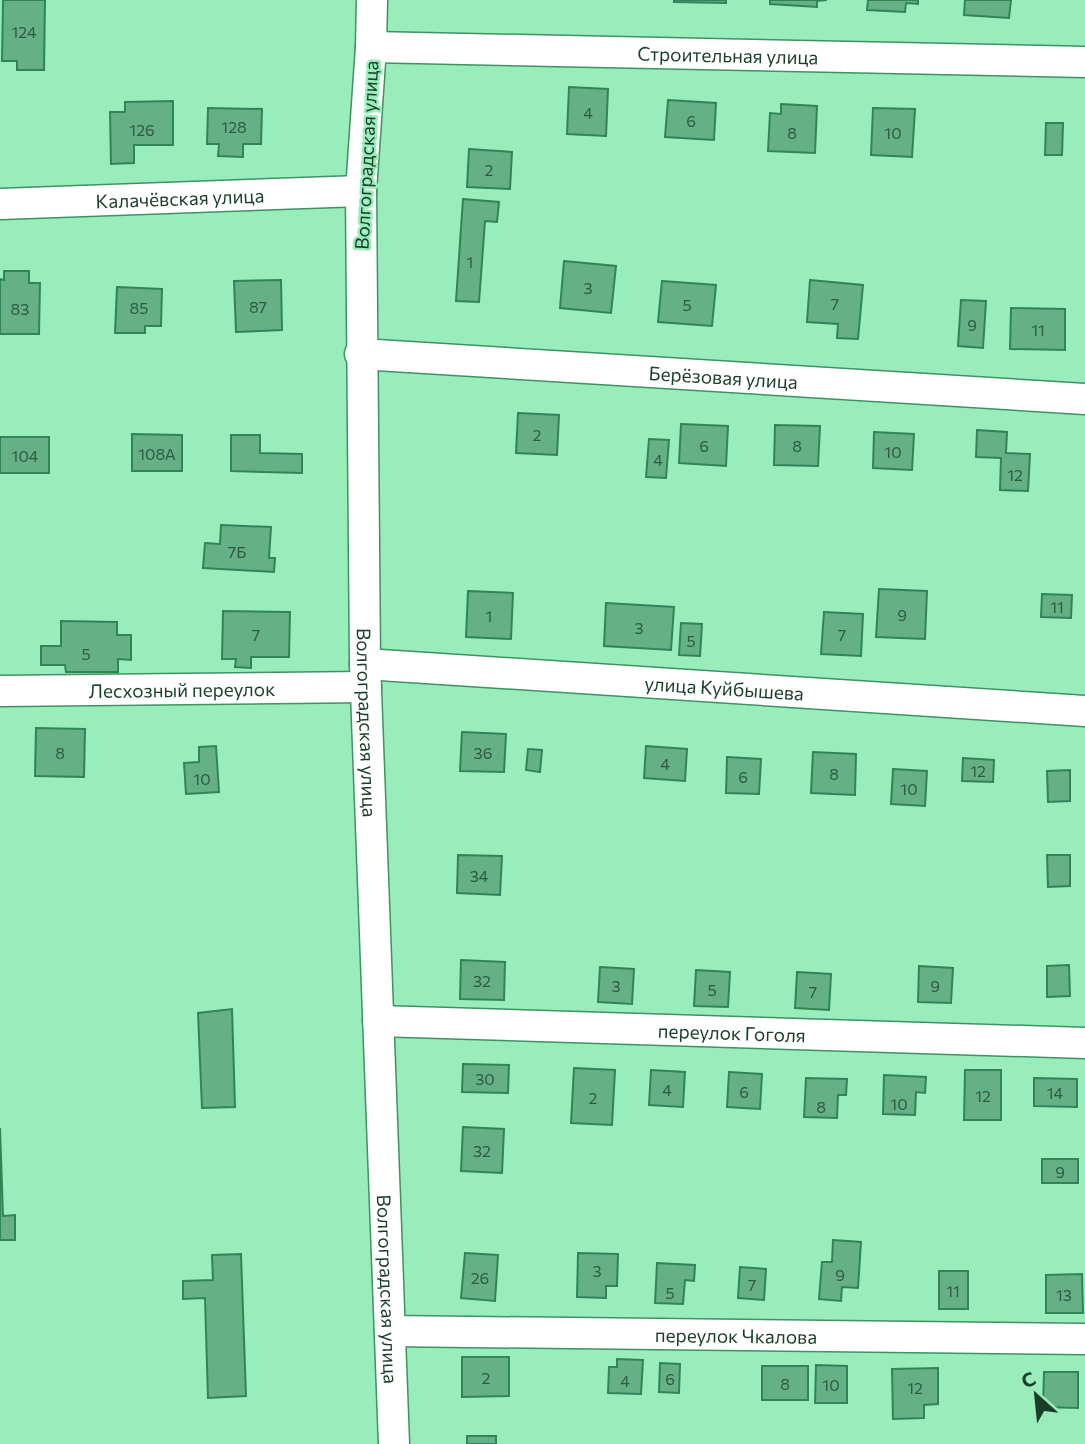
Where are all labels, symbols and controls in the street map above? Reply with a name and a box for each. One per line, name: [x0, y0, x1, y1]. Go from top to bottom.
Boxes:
house number: 124: [11, 22, 37, 41]
street label: Строительная улица: [637, 41, 819, 68]
street label: Волгоградская улица: [350, 60, 382, 250]
house number: 4: [583, 103, 593, 122]
house number: 6: [686, 111, 696, 130]
house number: 128: [221, 117, 247, 136]
house number: 126: [129, 120, 155, 139]
house number: 8: [787, 123, 797, 142]
house number: 10: [884, 123, 902, 142]
house number: 2: [485, 160, 494, 179]
street label: Калачёвская улица: [95, 183, 265, 212]
house number: 1: [467, 252, 473, 271]
house number: 3: [583, 278, 593, 297]
house number: 7: [831, 294, 839, 313]
house number: 5: [682, 295, 692, 314]
house number: 87: [249, 297, 267, 316]
house number: 85: [130, 298, 148, 317]
house number: 83: [11, 299, 29, 318]
house number: 9: [967, 315, 977, 334]
house number: 11: [1031, 320, 1045, 339]
street label: Берёзовая улица: [648, 360, 798, 393]
house number: 2: [533, 425, 542, 444]
house number: 6: [699, 436, 709, 455]
house number: 8: [792, 436, 802, 455]
house number: 10: [884, 442, 902, 461]
house number: 108А: [138, 444, 176, 463]
house number: 104: [12, 446, 39, 465]
house number: 4: [653, 450, 663, 469]
house number: 12: [1007, 465, 1023, 484]
house number: 7Б: [228, 542, 246, 561]
house number: 11: [1050, 597, 1064, 616]
house number: 9: [897, 605, 907, 624]
house number: 1: [486, 606, 492, 625]
house number: 3: [634, 618, 644, 637]
house number: 7: [252, 625, 260, 644]
house number: 7: [838, 625, 846, 644]
street label: Волгоградская улица: [353, 628, 382, 818]
house number: 5: [686, 631, 696, 650]
house number: 5: [81, 644, 91, 663]
street label: улица Куйбышева: [644, 671, 805, 704]
street label: Лесхозный переулок: [89, 676, 275, 702]
house number: 8: [55, 743, 65, 762]
house number: 36: [474, 743, 492, 762]
house number: 4: [660, 754, 670, 773]
house number: 12: [970, 761, 986, 780]
house number: 8: [829, 764, 839, 783]
house number: 6: [738, 767, 748, 786]
house number: 10: [193, 769, 211, 788]
house number: 10: [900, 779, 918, 798]
house number: 34: [470, 866, 489, 885]
house number: 32: [473, 971, 491, 990]
house number: 3: [611, 976, 621, 995]
house number: 9: [930, 976, 940, 995]
house number: 5: [707, 980, 717, 999]
house number: 7: [809, 982, 817, 1001]
street label: переулок Гоголя: [657, 1018, 806, 1046]
house number: 30: [475, 1069, 495, 1088]
house number: 4: [662, 1080, 672, 1099]
house number: 6: [739, 1082, 749, 1101]
house number: 14: [1047, 1083, 1064, 1102]
house number: 12: [975, 1086, 991, 1105]
house number: 2: [589, 1088, 598, 1107]
house number: 10: [890, 1094, 908, 1113]
house number: 8: [816, 1097, 826, 1116]
house number: 32: [473, 1141, 491, 1160]
house number: 9: [1055, 1162, 1065, 1181]
street label: Волгоградская улица: [373, 1194, 403, 1384]
house number: 3: [592, 1261, 602, 1280]
house number: 9: [835, 1265, 845, 1284]
house number: 26: [471, 1268, 489, 1287]
house number: 7: [748, 1275, 756, 1294]
house number: 11: [946, 1281, 960, 1300]
house number: 5: [665, 1283, 675, 1302]
house number: 13: [1056, 1285, 1072, 1304]
street label: переулок Чкалова: [655, 1323, 817, 1347]
north arrow: [1001, 1360, 1071, 1430]
text: С: [1017, 1366, 1039, 1393]
house number: 2: [482, 1368, 491, 1387]
house number: 6: [665, 1369, 675, 1388]
house number: 4: [620, 1371, 630, 1390]
house number: 8: [780, 1374, 790, 1393]
house number: 10: [822, 1375, 840, 1394]
house number: 12: [907, 1378, 923, 1397]

